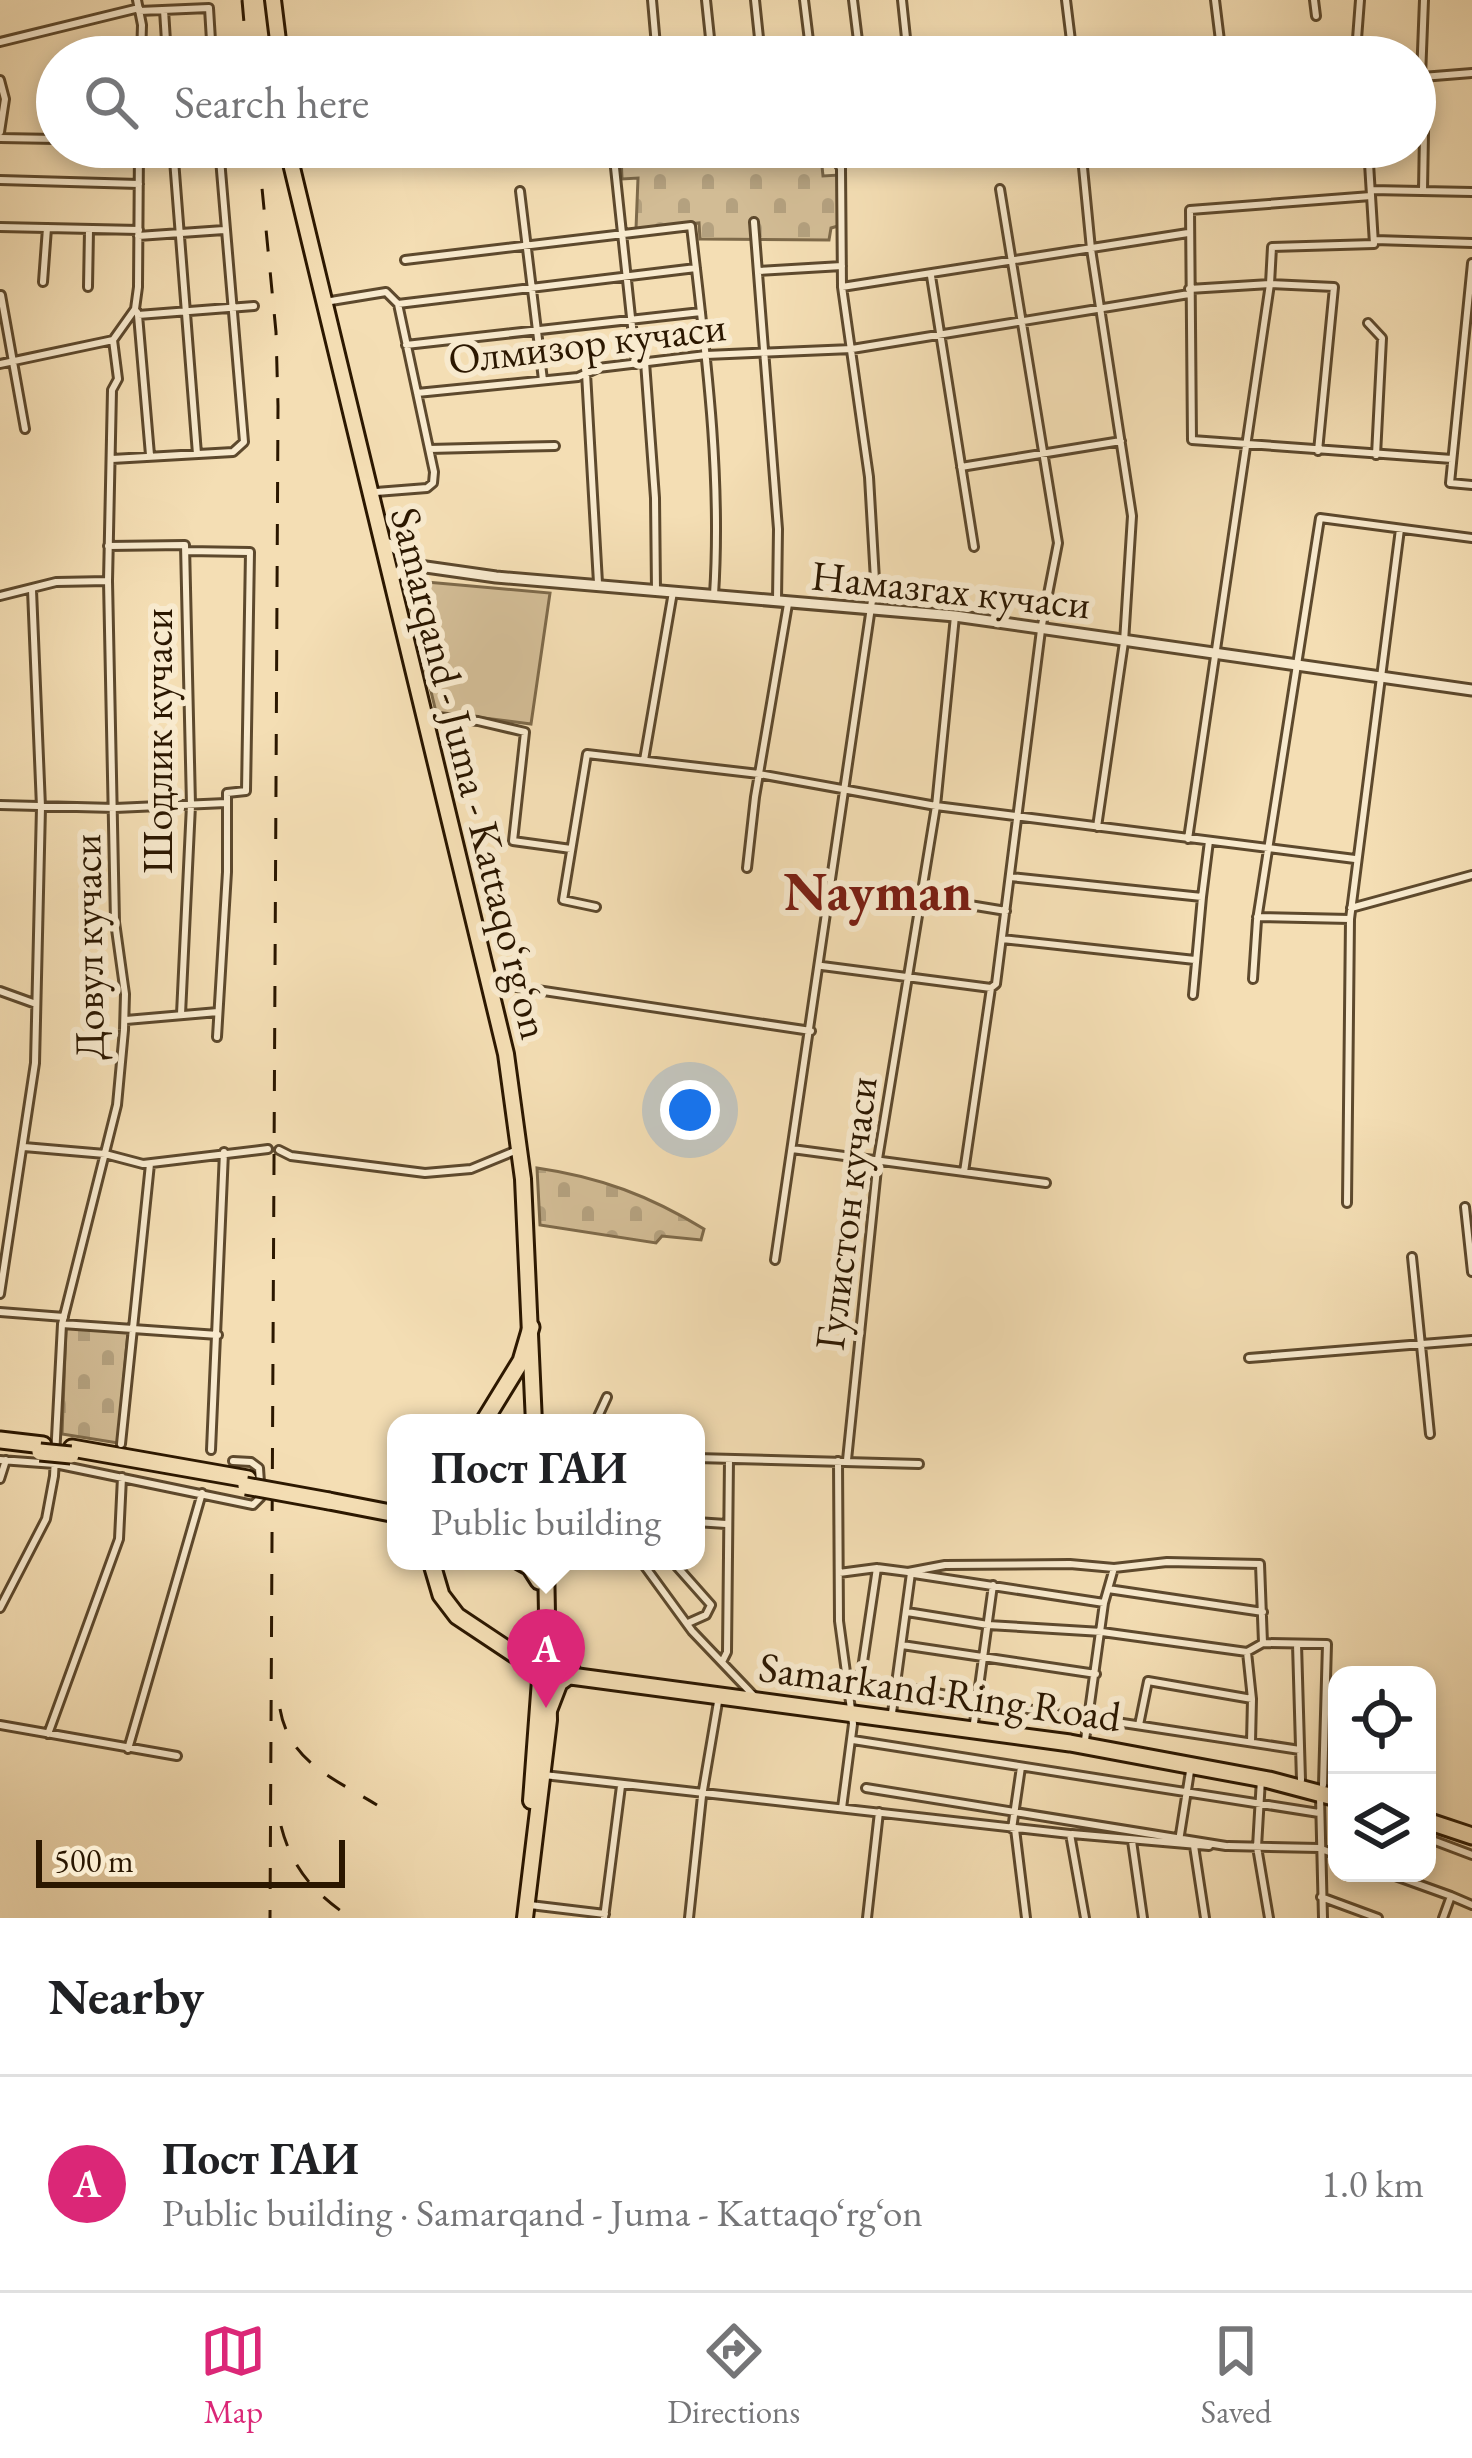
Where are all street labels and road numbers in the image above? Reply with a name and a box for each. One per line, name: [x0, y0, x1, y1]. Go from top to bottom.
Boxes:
street label: Олмизор кучаси: [445, 298, 729, 387]
street label: Samarqand - Juma - Kattaqo‘rg‘on: [378, 502, 563, 1045]
street label: Намазгах кучаси: [809, 548, 1093, 631]
street label: Шодлик кучаси: [130, 608, 185, 874]
street label: Довул кучаси: [58, 833, 117, 1061]
street label: Гулистон кучаси: [801, 1073, 890, 1353]
street label: Samarkand Ring Road: [755, 1639, 1125, 1744]

